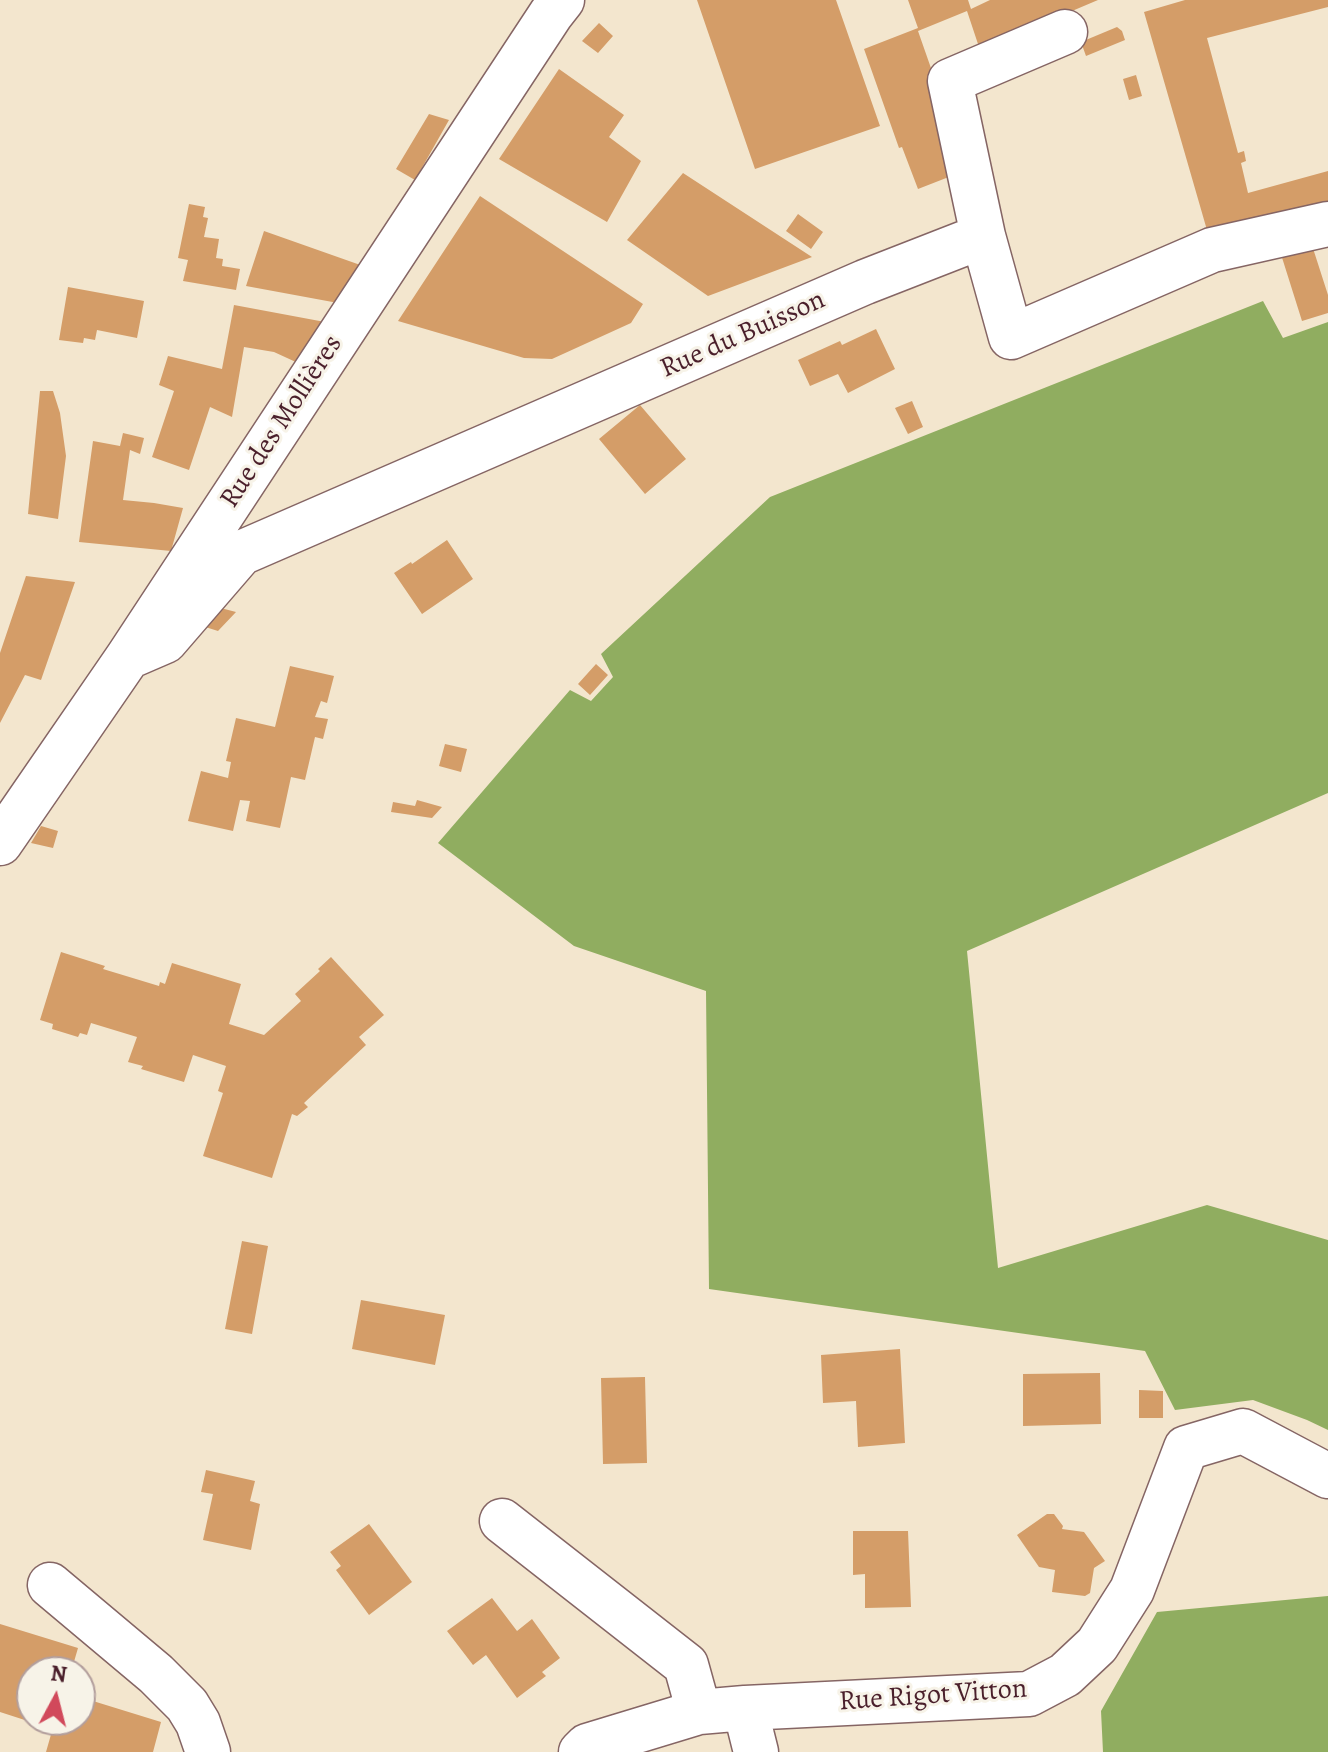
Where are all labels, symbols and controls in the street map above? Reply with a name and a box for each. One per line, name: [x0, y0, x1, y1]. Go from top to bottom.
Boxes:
street label: Rue du Buisson: [655, 284, 831, 386]
street label: Rue des Mollières: [214, 329, 350, 515]
north arrow: [16, 1656, 96, 1736]
text: N: [49, 1658, 68, 1690]
street label: Rue Rigot Vitton: [838, 1673, 1028, 1719]

